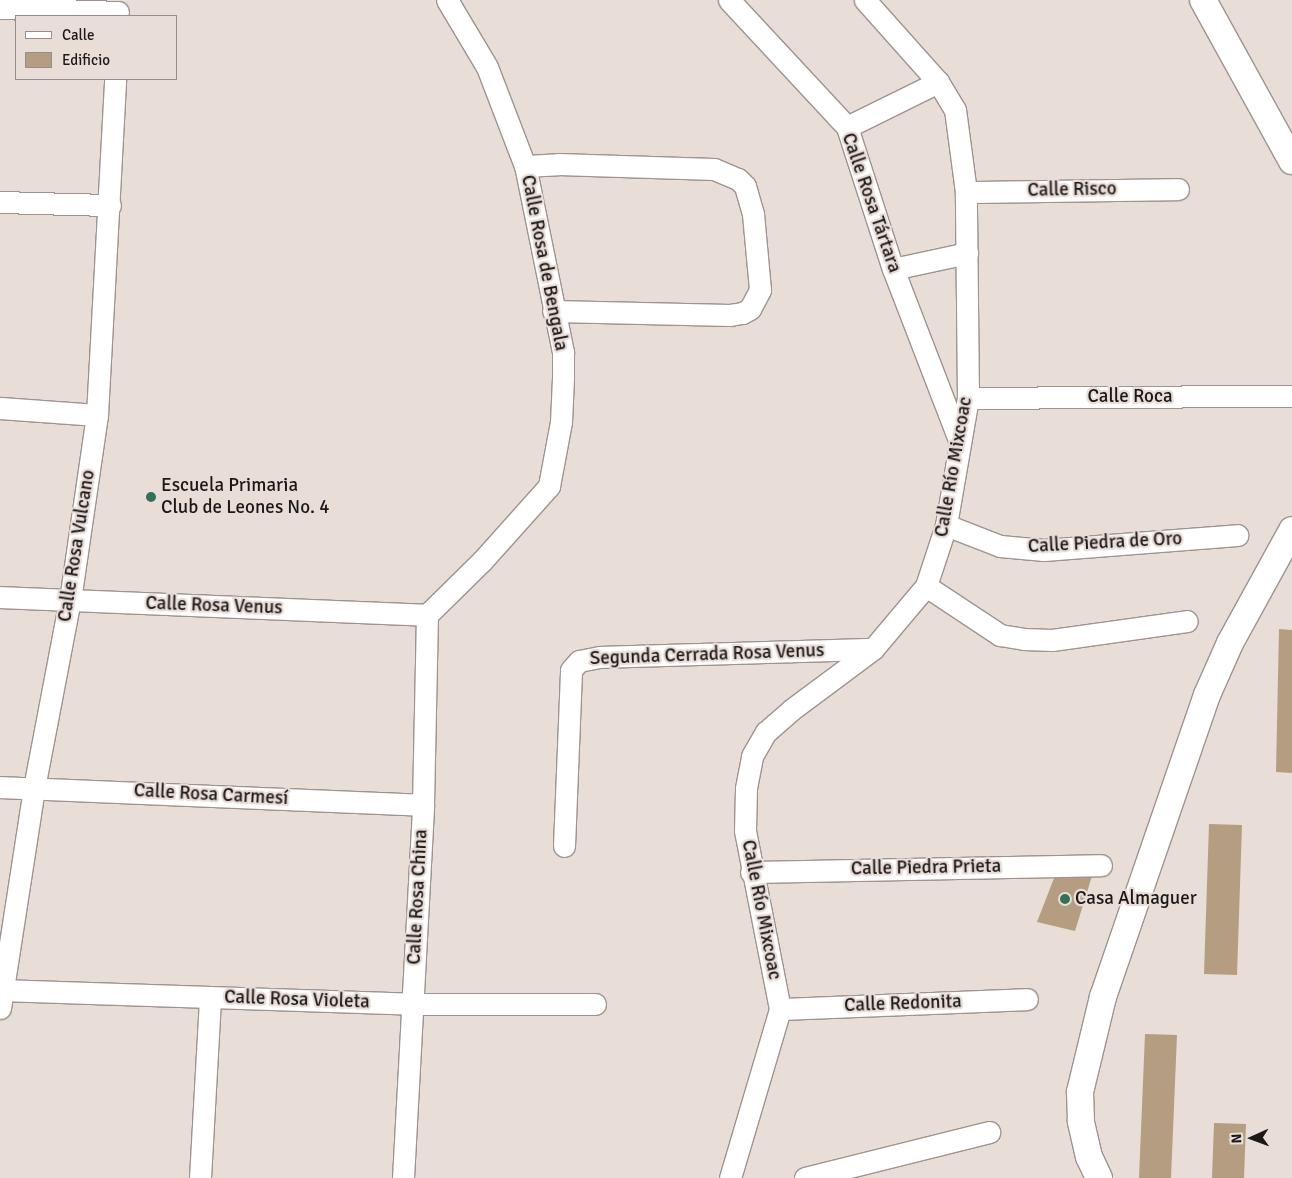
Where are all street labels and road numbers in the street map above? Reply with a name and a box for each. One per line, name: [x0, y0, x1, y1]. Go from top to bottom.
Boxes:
street label: Calle Rosa Tártara: [836, 130, 906, 276]
street label: Calle Rosa de Bengala: [516, 173, 572, 353]
street label: Calle Risco: [1027, 178, 1117, 202]
street label: Calle Roca: [1087, 386, 1173, 408]
street label: Calle Río Mixcoac: [930, 395, 978, 539]
street label: Calle Rosa Vulcano: [54, 468, 100, 624]
street label: Calle Piedra de Oro: [1027, 528, 1183, 558]
street label: Calle Rosa Venus: [145, 592, 283, 620]
street label: Segunda Cerrada Rosa Venus: [589, 640, 825, 670]
street label: Calle Rosa Carmesí: [133, 780, 289, 810]
street label: Calle Rosa China: [403, 829, 433, 965]
street label: Calle Río Mixcoac: [736, 838, 786, 982]
street label: Calle Piedra Prieta: [851, 855, 1001, 881]
street label: Calle Rosa Violeta: [224, 986, 370, 1014]
street label: Calle Redonita: [844, 991, 962, 1017]

